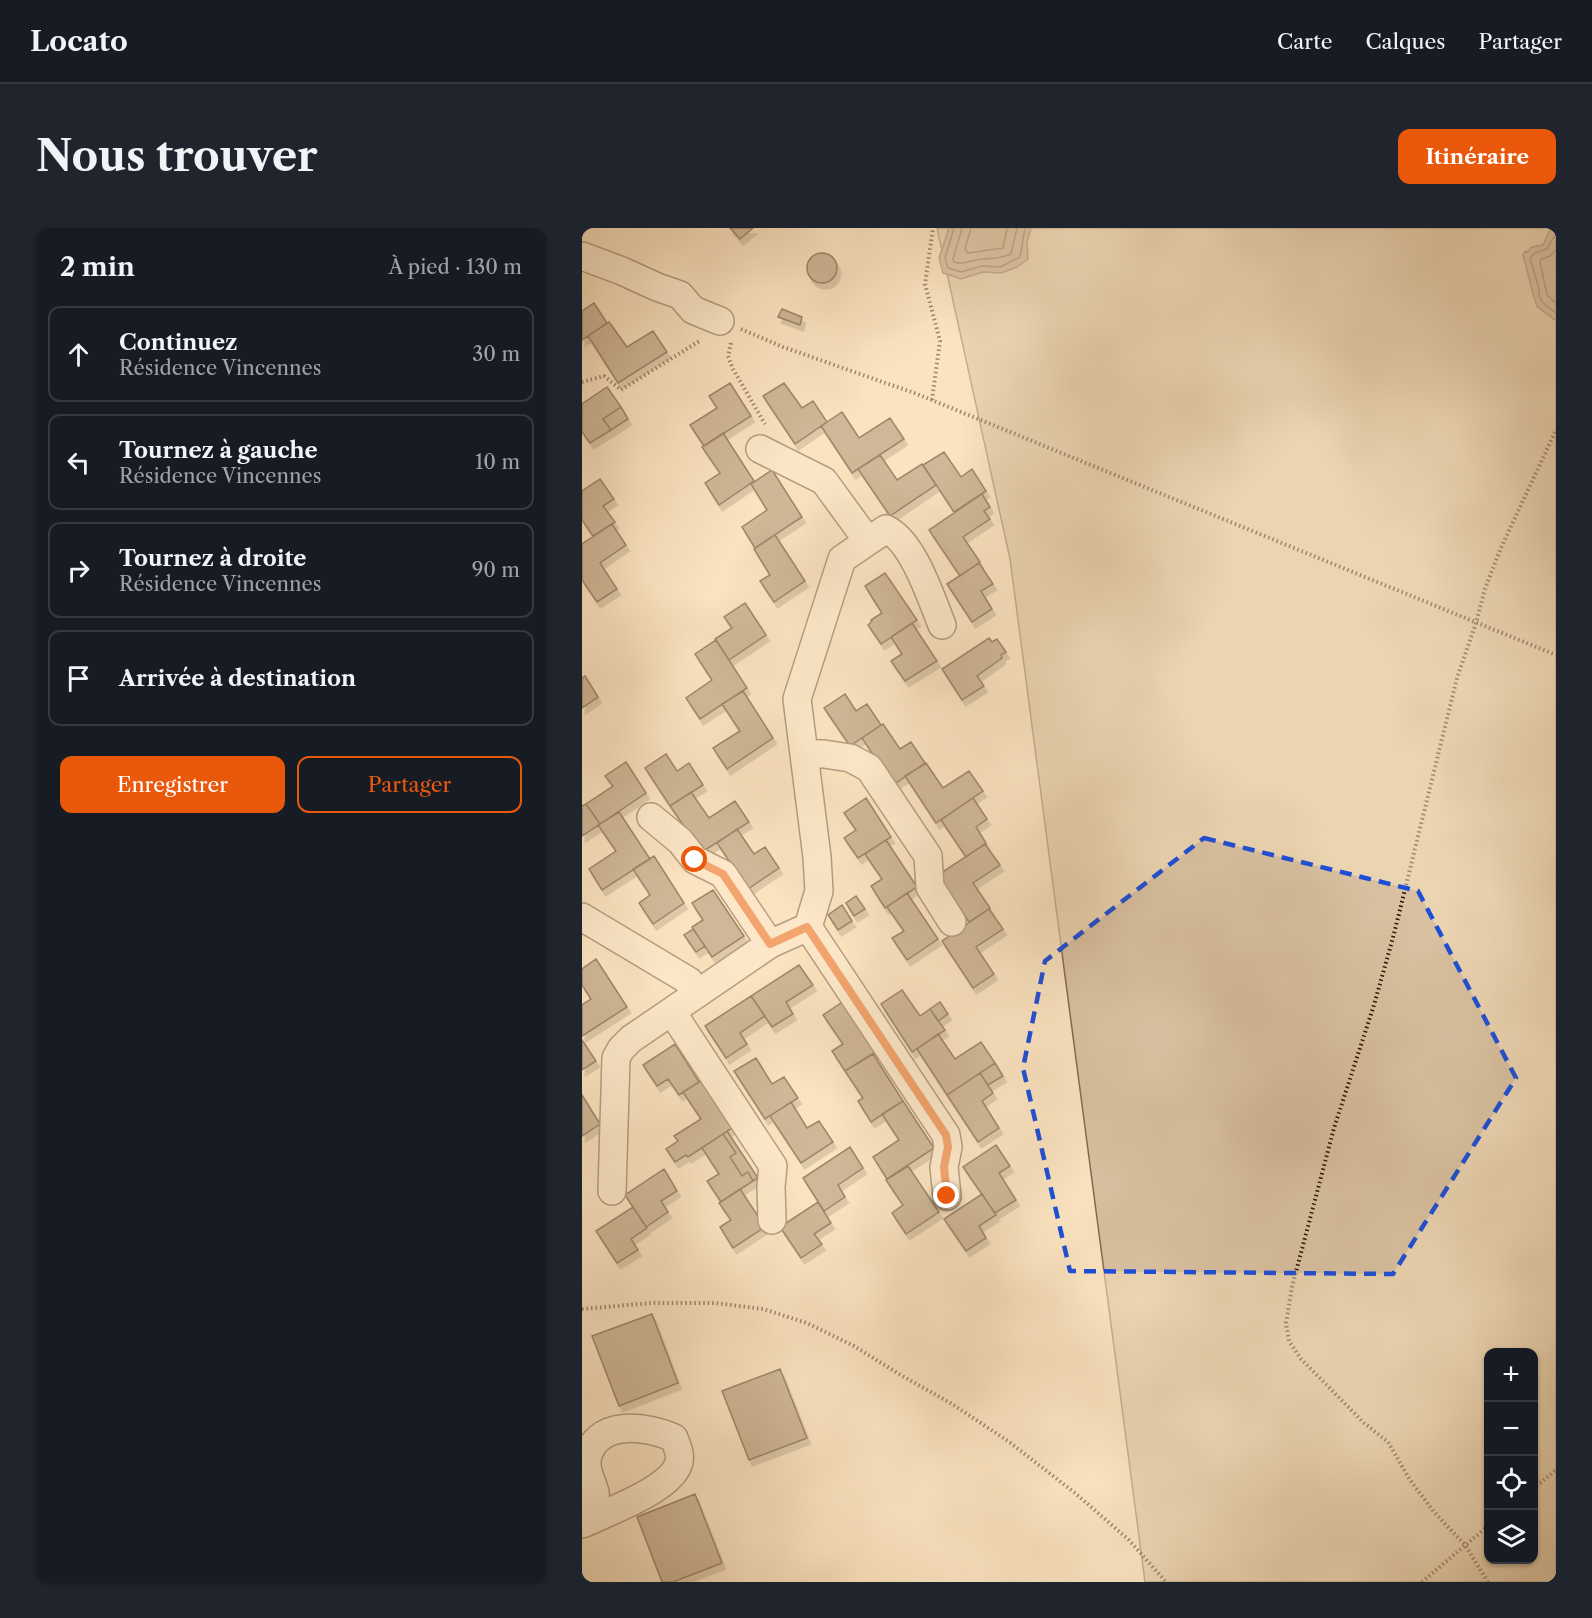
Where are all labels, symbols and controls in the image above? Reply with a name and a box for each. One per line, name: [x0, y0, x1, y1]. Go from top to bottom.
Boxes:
text: Locato: [30, 24, 128, 58]
text: Carte: [1277, 29, 1332, 54]
text: Calques: [1365, 29, 1445, 54]
text: Partager: [1478, 29, 1562, 54]
button: Itinéraire: [1398, 129, 1556, 184]
text: Nous trouver: [36, 130, 318, 182]
text: 2 min: [60, 251, 135, 283]
text: À pied · 130 m: [388, 255, 522, 279]
text: Continuez: [119, 329, 238, 356]
icon: ahead: [62, 338, 95, 371]
text: 30 m: [472, 342, 520, 366]
text: Résidence Vincennes: [119, 356, 321, 380]
text: Tournez à gauche: [119, 437, 318, 464]
icon: left: [62, 446, 95, 479]
text: 10 m: [475, 450, 520, 474]
text: Résidence Vincennes: [119, 464, 321, 488]
text: Tournez à droite: [119, 545, 306, 572]
icon: right: [62, 554, 95, 587]
text: 90 m: [472, 558, 520, 582]
text: Résidence Vincennes: [119, 572, 321, 596]
icon: arrive: [62, 662, 95, 695]
text: Arrivée à destination: [119, 665, 356, 692]
button: Enregistrer: [60, 756, 285, 813]
button: Partager: [297, 756, 522, 813]
route start: [681, 846, 707, 872]
route end: [933, 1182, 959, 1208]
map controls: [1484, 1348, 1538, 1564]
button: +: [1484, 1348, 1538, 1402]
button: −: [1484, 1402, 1538, 1456]
button: locate: [1484, 1456, 1538, 1510]
button: layers: [1484, 1510, 1538, 1564]

